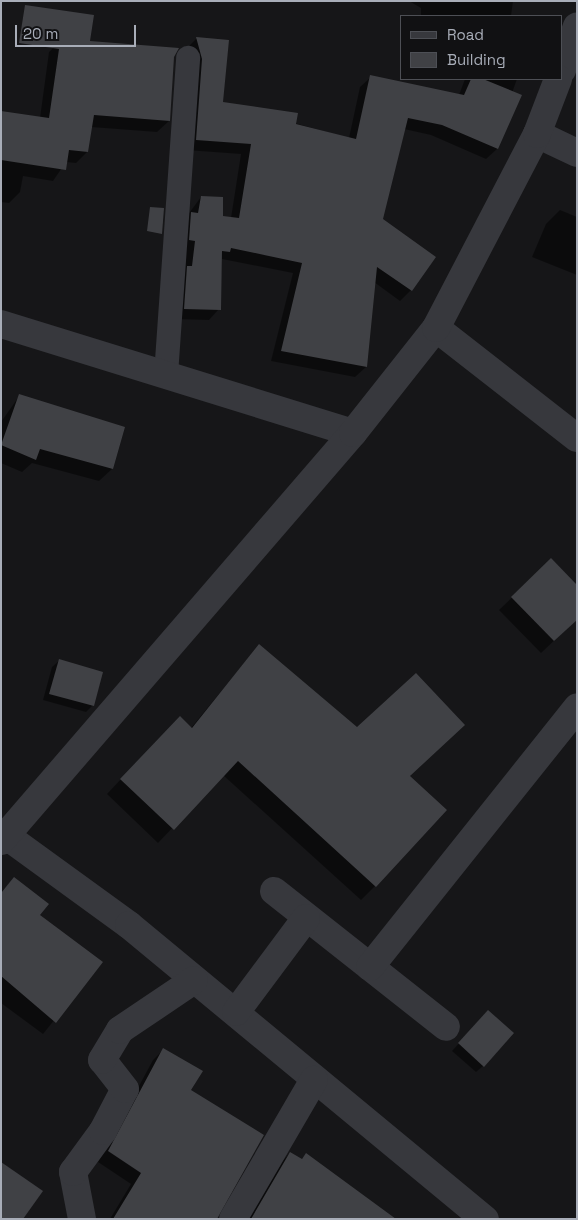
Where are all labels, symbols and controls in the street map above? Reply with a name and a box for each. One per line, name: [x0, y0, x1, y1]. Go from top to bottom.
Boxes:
scale bar: [18, 15, 139, 47]
legend: [400, 15, 563, 80]
text: 20 m: [23, 24, 58, 43]
text: Road: [447, 25, 484, 44]
text: Building: [447, 50, 506, 69]

